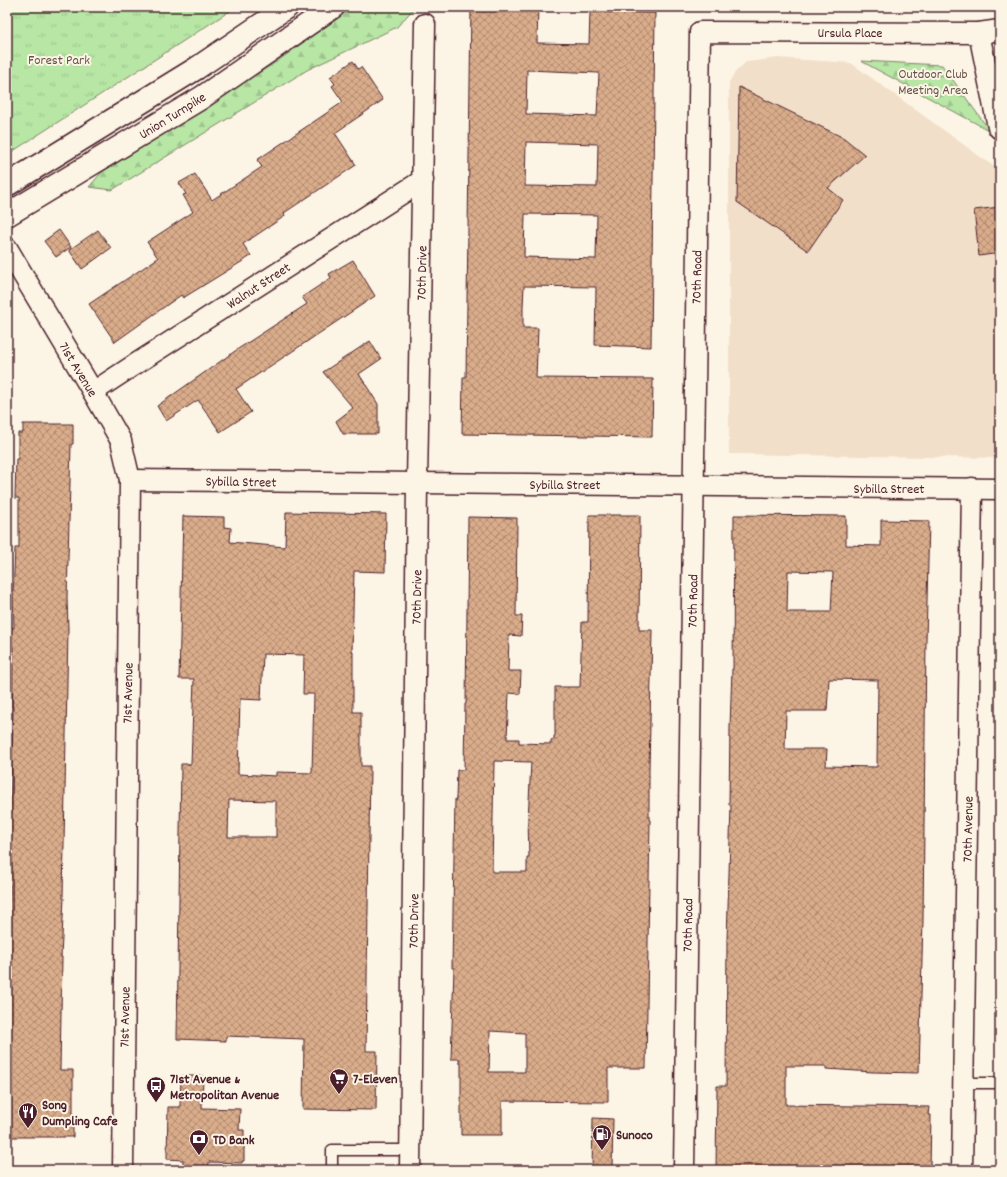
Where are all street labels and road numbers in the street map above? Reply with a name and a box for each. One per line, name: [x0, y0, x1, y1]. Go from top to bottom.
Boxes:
street label: Ursula Place: [817, 24, 883, 44]
street label: Union Turnpike: [136, 88, 211, 145]
street label: 70th Drive: [413, 245, 433, 301]
street label: 70th Road: [688, 250, 708, 304]
street label: Walnut Street: [223, 258, 295, 315]
street label: 71st Avenue: [53, 339, 102, 401]
street label: Sybilla Street: [205, 472, 277, 494]
street label: Sybilla Street: [530, 476, 600, 496]
street label: Sybilla Street: [854, 480, 924, 500]
street label: 70th Drive: [408, 569, 428, 625]
street label: 70th Road: [684, 574, 704, 628]
street label: 71st Avenue: [118, 662, 140, 724]
street label: 70th Avenue: [958, 796, 980, 862]
street label: 70th Drive: [405, 893, 425, 949]
street label: 70th Road: [679, 898, 699, 952]
street label: 71st Avenue: [115, 986, 137, 1048]

